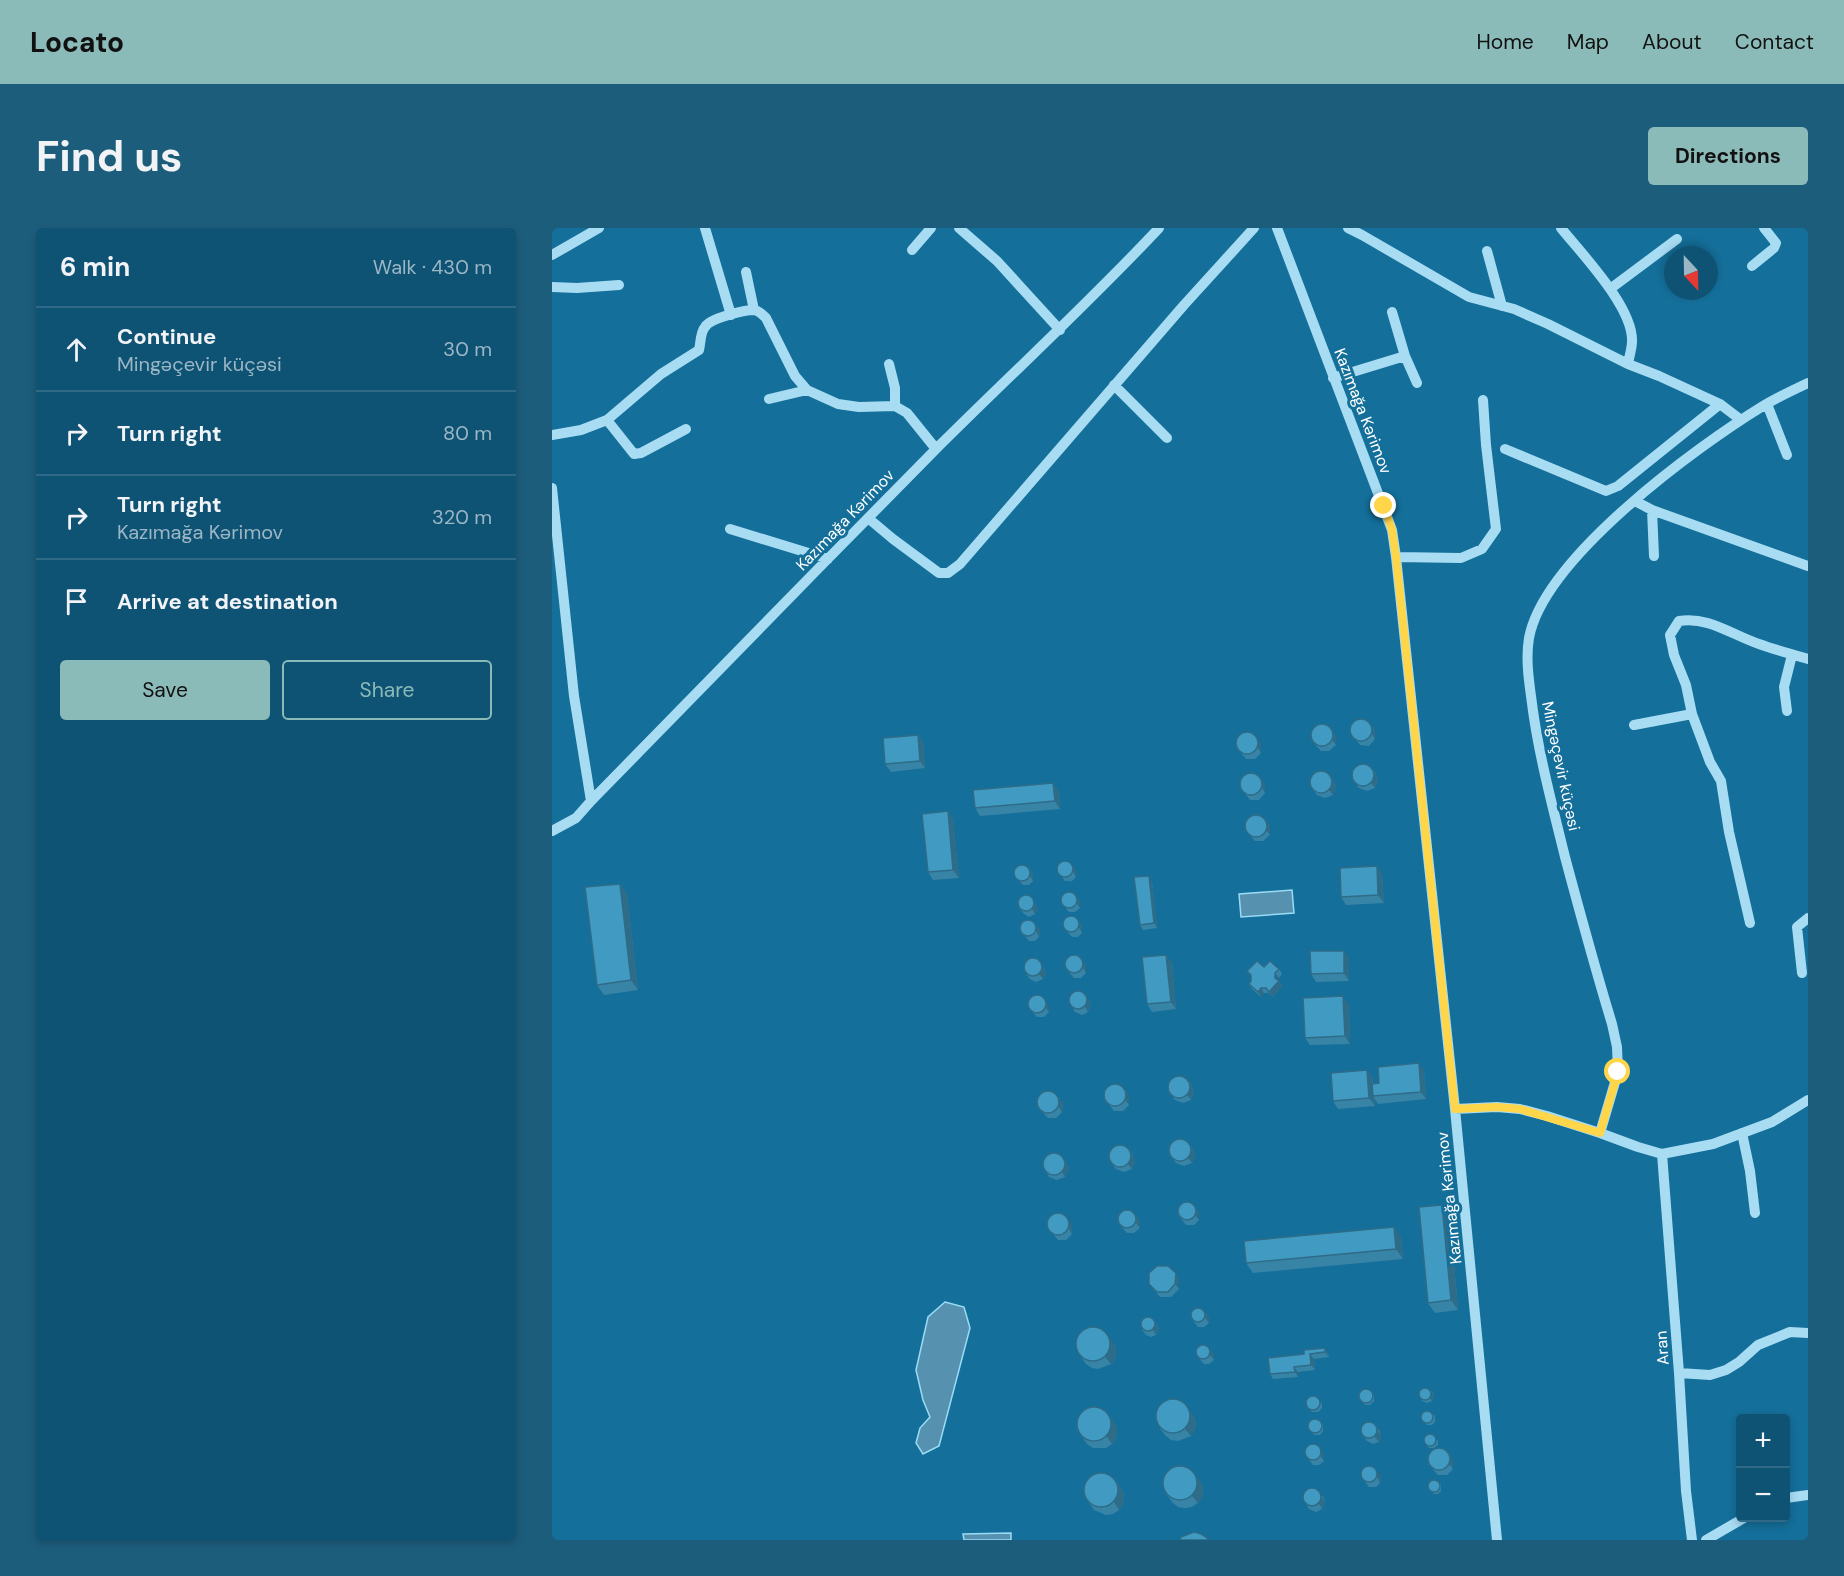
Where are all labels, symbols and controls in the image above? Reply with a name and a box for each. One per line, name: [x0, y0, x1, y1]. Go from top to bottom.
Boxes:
text: Locato: [30, 24, 124, 61]
text: Home: [1476, 28, 1534, 56]
text: Map: [1567, 28, 1609, 56]
text: About: [1642, 28, 1702, 56]
text: Contact: [1735, 28, 1814, 56]
button: Directions: [1648, 127, 1808, 185]
text: Find us: [36, 129, 182, 184]
north arrow: [1664, 246, 1718, 300]
text: 6 min: [60, 250, 130, 284]
text: Walk · 430 m: [373, 254, 492, 280]
text: Continue: [117, 322, 216, 351]
icon: ahead: [60, 333, 93, 366]
text: 30 m: [443, 336, 492, 362]
street label: Kazımağa Kərimov: [1329, 345, 1397, 477]
text: Mingəçevir küçəsi: [117, 351, 282, 377]
icon: right: [60, 417, 93, 450]
text: Turn right: [117, 419, 222, 448]
text: 80 m: [443, 420, 492, 446]
street label: Kazımağa Kərimov: [791, 465, 899, 575]
text: Turn right: [117, 490, 222, 519]
route end: [1370, 492, 1396, 518]
icon: right: [60, 501, 93, 534]
text: 320 m: [432, 504, 492, 530]
text: Kazımağa Kərimov: [117, 519, 283, 545]
icon: arrive: [60, 585, 93, 618]
text: Arrive at destination: [117, 587, 338, 616]
button: Save: [60, 660, 270, 720]
button: Share: [282, 660, 492, 720]
street label: Mingəçevir küçəsi: [1537, 699, 1585, 833]
route start: [1604, 1058, 1630, 1084]
street label: Kazımağa Kərimov: [1432, 1130, 1466, 1265]
street label: Aran: [1650, 1330, 1674, 1366]
map controls: [1736, 1414, 1790, 1522]
button: +: [1736, 1414, 1790, 1468]
button: −: [1736, 1468, 1790, 1522]

